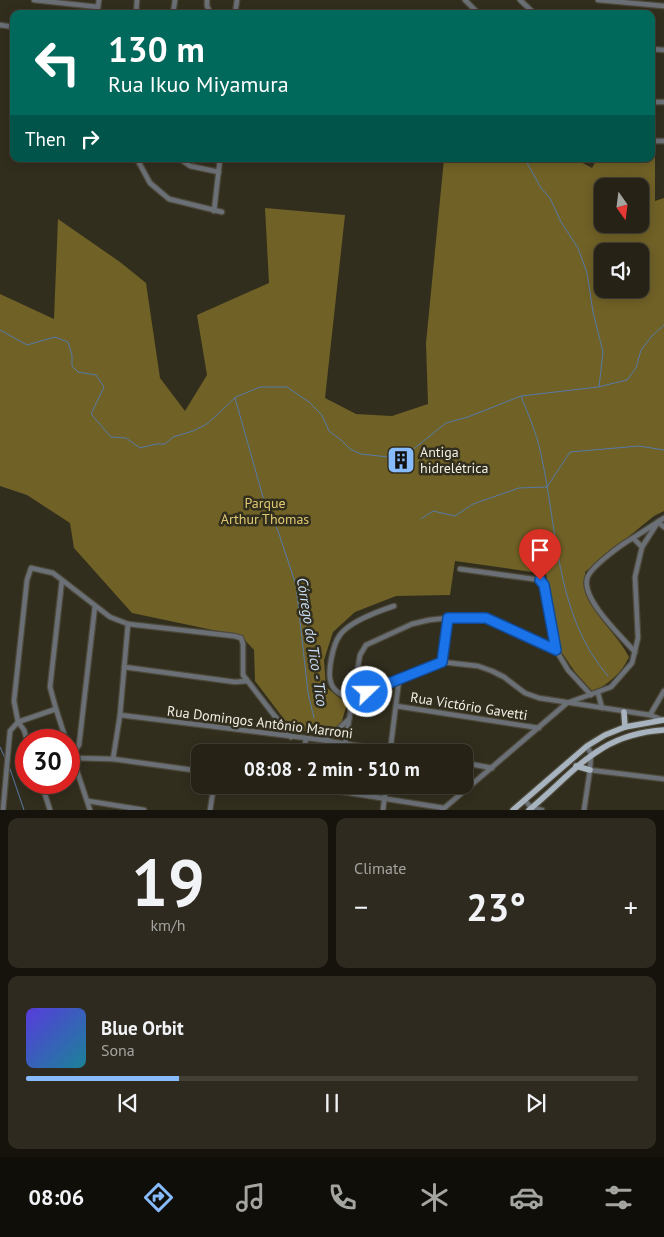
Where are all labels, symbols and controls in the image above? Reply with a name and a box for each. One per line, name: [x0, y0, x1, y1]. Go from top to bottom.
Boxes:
text: 130 m: [108, 26, 205, 72]
icon: left: [25, 30, 90, 95]
text: Rua Ikuo Miyamura: [108, 70, 289, 98]
icon: right: [76, 125, 104, 153]
text: Then: [25, 127, 66, 151]
north arrow: [594, 178, 649, 232]
map controls: [594, 178, 649, 298]
button: sound: [594, 243, 649, 298]
place label: Antiga hidrelétrica: [420, 443, 489, 477]
building icon: Antiga hidrelétrica: [386, 445, 416, 475]
park label: Parque Arthur Thomas: [221, 494, 309, 528]
pin: [519, 529, 561, 580]
icon: arrive: [526, 536, 554, 564]
water label: Córrego do Tico - Tico: [293, 576, 332, 708]
position arrow: [340, 665, 392, 717]
street label: Rua Victório Gavetti: [409, 688, 529, 724]
street label: Rua Domingos Antônio Marroni: [166, 702, 354, 742]
speed limit sign: 30: [15, 729, 80, 794]
text: 08:08 · 2 min · 510 m: [244, 757, 420, 781]
text: 19: [131, 840, 205, 924]
text: Climate: [354, 858, 406, 878]
text: 23°: [466, 882, 526, 931]
text: −: [354, 888, 368, 925]
text: +: [624, 888, 638, 925]
text: km/h: [150, 915, 186, 935]
text: Blue Orbit: [101, 1016, 184, 1040]
text: Sona: [101, 1040, 135, 1060]
icon: previous: [114, 1089, 142, 1117]
icon: pause: [318, 1089, 346, 1117]
icon: next: [522, 1089, 550, 1117]
icon: directions: [141, 1180, 176, 1215]
icon: music: [233, 1180, 268, 1215]
icon: phone: [325, 1180, 360, 1215]
icon: climate: [417, 1180, 452, 1215]
icon: car: [509, 1180, 544, 1215]
icon: filters: [601, 1180, 636, 1215]
text: 08:06: [28, 1183, 84, 1211]

